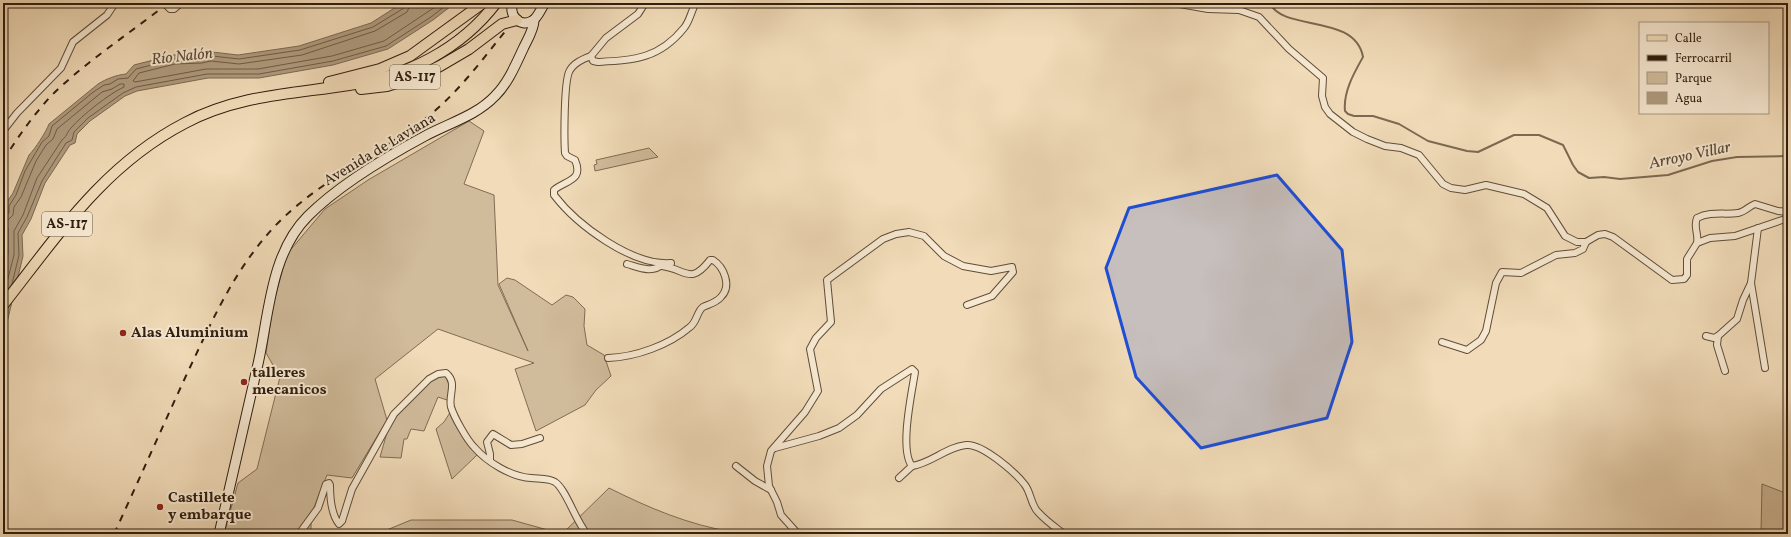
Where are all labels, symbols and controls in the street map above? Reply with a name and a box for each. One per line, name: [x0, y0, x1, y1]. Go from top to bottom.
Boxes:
legend: [1639, 22, 1769, 114]
text: Calle: [1675, 31, 1702, 47]
water label: Río Nalón: [150, 43, 214, 71]
text: Ferrocarril: [1675, 51, 1732, 67]
road number: AS-117: [390, 65, 440, 89]
text: Parque: [1675, 71, 1712, 87]
text: Agua: [1675, 91, 1702, 107]
street label: Avenida de Laviana: [320, 108, 440, 192]
water label: Arroyo Villar: [1646, 136, 1734, 176]
road number: AS-117: [42, 212, 92, 236]
place label: Alas Aluminium: [131, 323, 249, 344]
marker: Alas Aluminium: [118, 328, 128, 338]
place label: talleres mecanicos: [252, 363, 327, 401]
marker: talleres mecanicos: [239, 377, 249, 387]
place label: Castillete y embarque: [168, 488, 252, 526]
marker: Castillete y embarque: [155, 502, 165, 512]

